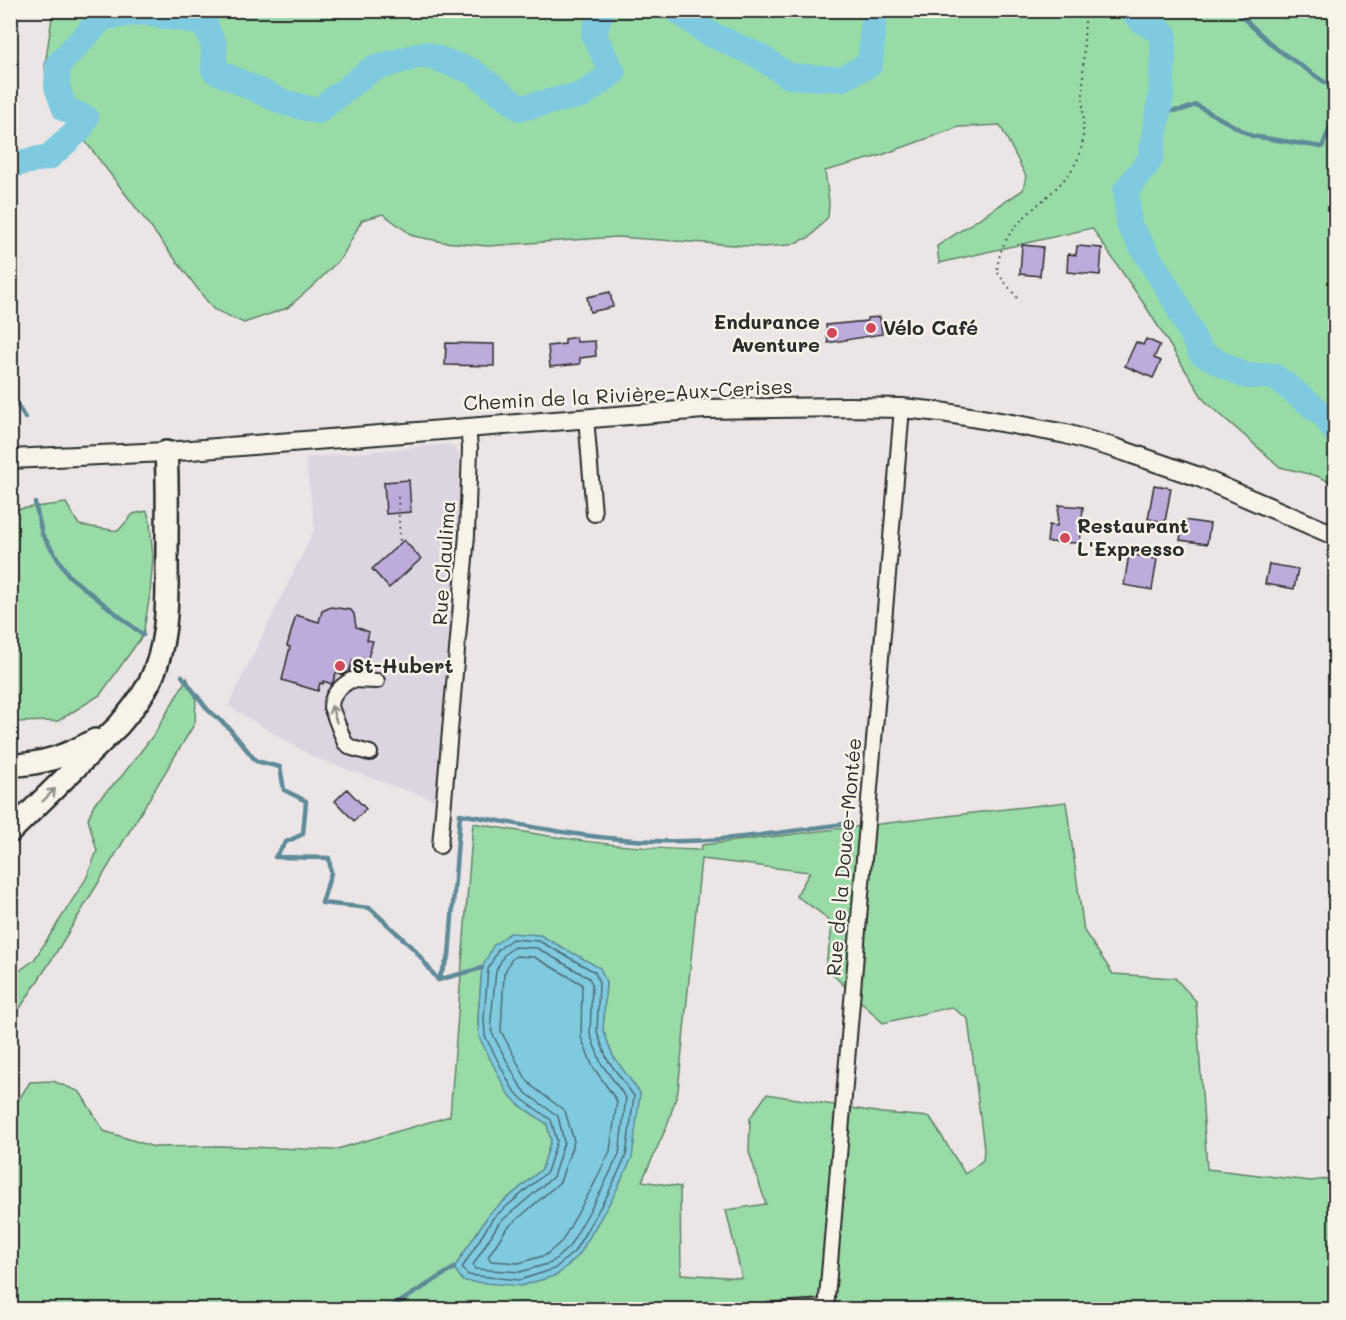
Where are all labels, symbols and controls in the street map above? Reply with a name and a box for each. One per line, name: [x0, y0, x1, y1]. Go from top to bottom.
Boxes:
place label: Endurance Aventure: [714, 308, 820, 357]
place label: Vélo Café: [883, 314, 978, 340]
marker: Vélo Café: [864, 321, 878, 335]
marker: Endurance Aventure: [825, 326, 839, 340]
street label: Chemin de la Rivière-Aux-Cerises: [463, 372, 793, 416]
street label: Rue Claulima: [426, 500, 460, 626]
place label: Restaurant L'Expresso: [1077, 512, 1189, 561]
marker: Restaurant L'Expresso: [1058, 531, 1072, 545]
place label: St-Hubert: [352, 652, 453, 678]
marker: St-Hubert: [333, 659, 347, 673]
one-way arrow: [328, 705, 339, 724]
street label: Rue de la Douce-Montée: [820, 737, 866, 977]
one-way arrow: [42, 787, 56, 802]

